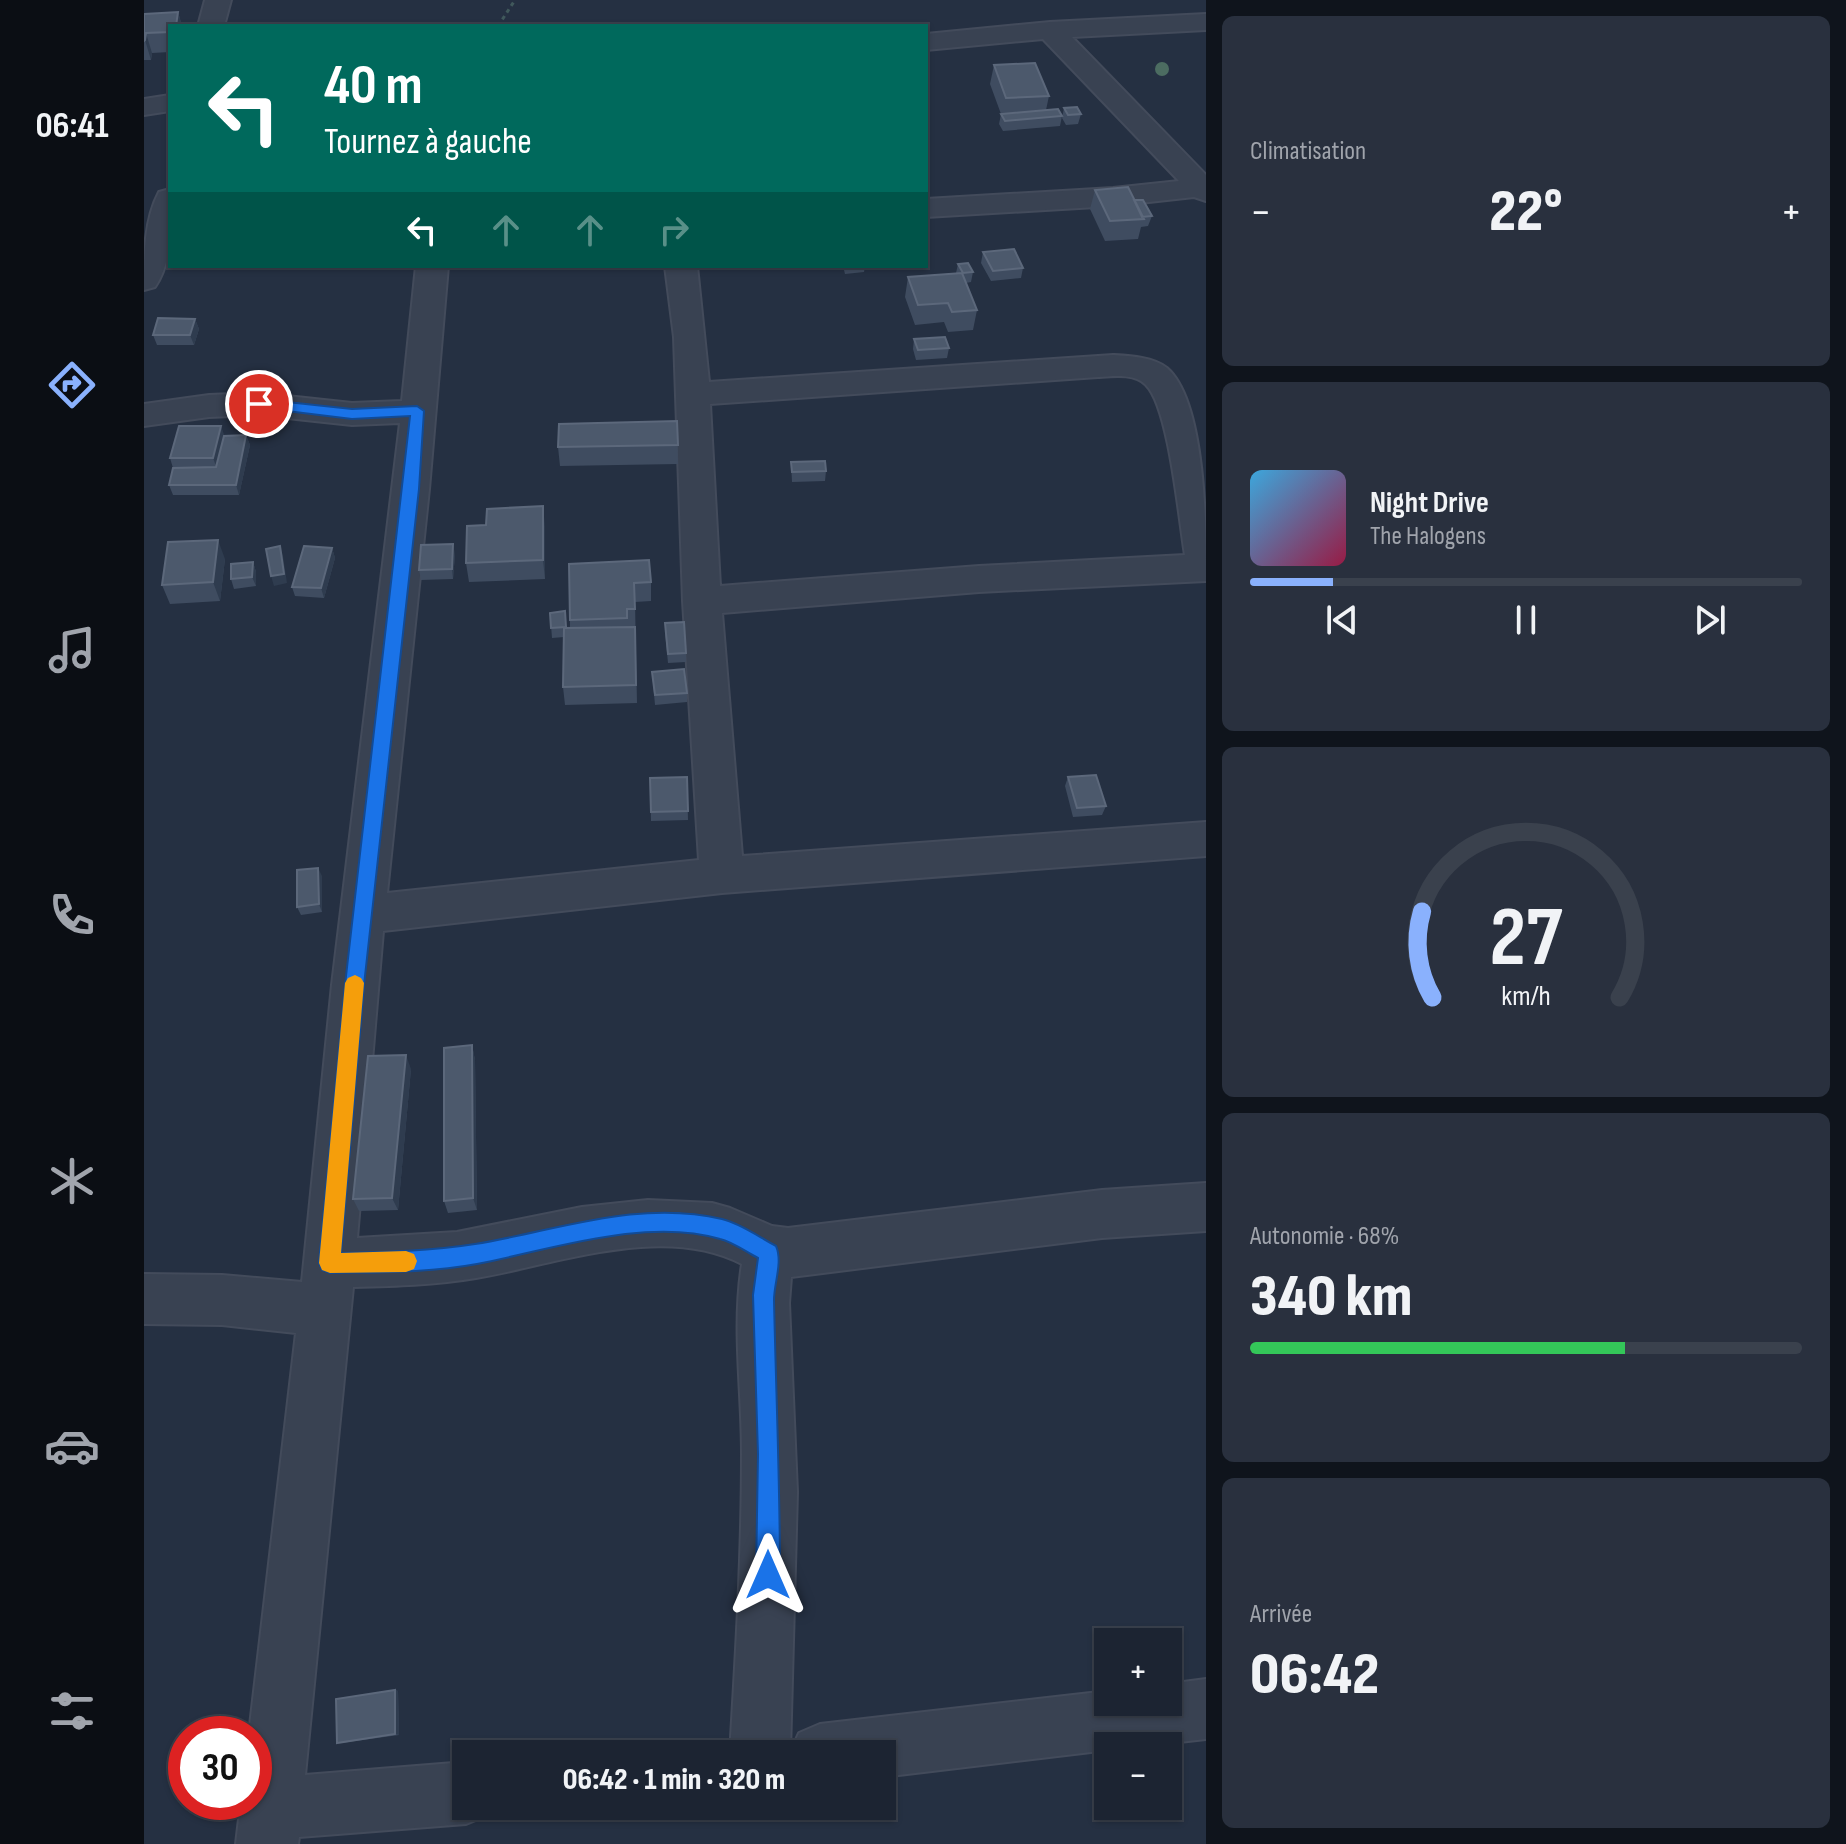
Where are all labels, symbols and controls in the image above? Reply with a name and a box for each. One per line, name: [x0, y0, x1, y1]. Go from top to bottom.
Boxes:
text: 40 m: [324, 53, 423, 120]
icon: left: [192, 56, 296, 160]
text: 06:41: [35, 105, 109, 148]
text: Tournez à gauche: [324, 121, 532, 164]
text: Climatisation: [1250, 136, 1366, 167]
text: 22°: [1489, 176, 1563, 248]
text: −: [1250, 186, 1272, 239]
text: +: [1780, 186, 1802, 239]
icon: left: [400, 208, 444, 252]
icon: ahead: [484, 208, 528, 252]
icon: ahead: [568, 208, 612, 252]
icon: right: [652, 208, 696, 252]
icon: directions: [44, 357, 100, 413]
pin: [225, 370, 293, 438]
icon: arrive: [237, 382, 281, 426]
text: Night Drive: [1370, 485, 1489, 521]
text: The Halogens: [1370, 521, 1486, 552]
icon: previous: [1320, 598, 1364, 642]
icon: pause: [1504, 598, 1548, 642]
icon: next: [1688, 598, 1732, 642]
icon: music: [44, 622, 100, 678]
icon: phone: [44, 887, 100, 943]
text: 27: [1490, 889, 1563, 989]
text: km/h: [1501, 979, 1551, 1014]
icon: climate: [44, 1153, 100, 1209]
text: Autonomie · 68%: [1250, 1221, 1399, 1252]
text: 340 km: [1250, 1261, 1412, 1333]
icon: car: [44, 1418, 100, 1474]
position arrow: [726, 1533, 810, 1617]
text: Arrivée: [1250, 1599, 1312, 1630]
map controls: [1094, 1628, 1182, 1820]
button: +: [1094, 1628, 1182, 1716]
text: 06:42: [1250, 1639, 1379, 1711]
icon: filters: [44, 1683, 100, 1739]
speed limit sign: 30: [168, 1716, 272, 1820]
button: −: [1094, 1732, 1182, 1820]
text: 06:42 · 1 min · 320 m: [563, 1762, 785, 1798]

